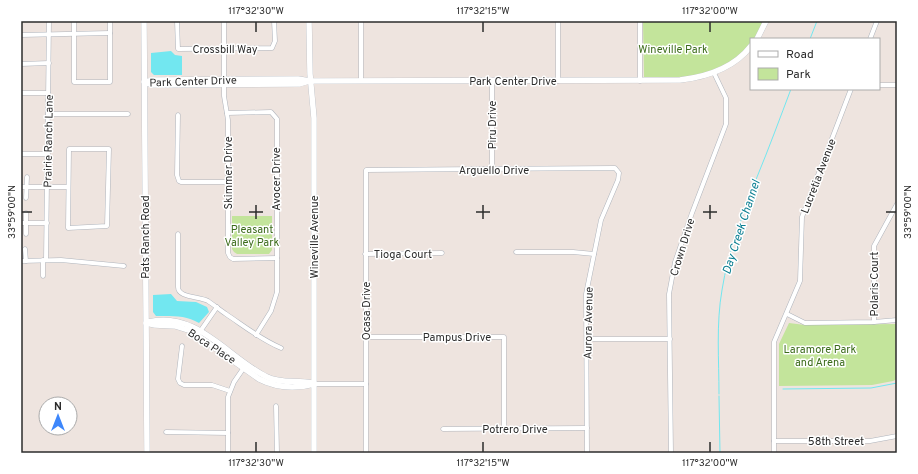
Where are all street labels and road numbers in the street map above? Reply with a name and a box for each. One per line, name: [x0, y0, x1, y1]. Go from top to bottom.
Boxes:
street label: Crossbill Way: [192, 43, 258, 57]
street label: Park Center Drive: [149, 73, 237, 91]
street label: Park Center Drive: [469, 75, 557, 89]
street label: Prairie Ranch Lane: [41, 94, 57, 188]
street label: Piru Drive: [486, 101, 500, 149]
street label: Skimmer Drive: [222, 136, 236, 210]
street label: Lucretia Avenue: [798, 137, 840, 216]
street label: Avocer Drive: [270, 147, 284, 211]
street label: Arguello Drive: [459, 164, 529, 178]
street label: Pats Ranch Road: [139, 195, 153, 279]
street label: Wineville Avenue: [308, 195, 322, 279]
street label: Crown Drive: [668, 217, 698, 278]
street label: Tioga Court: [374, 248, 432, 262]
street label: Polaris Court: [868, 252, 882, 316]
street label: Ocasa Drive: [360, 282, 374, 340]
street label: Aurora Avenue: [581, 287, 597, 359]
street label: Boca Place: [185, 326, 238, 368]
street label: Pampus Drive: [423, 331, 491, 345]
street label: Potrero Drive: [482, 423, 548, 437]
street label: 58th Street: [808, 435, 864, 449]

